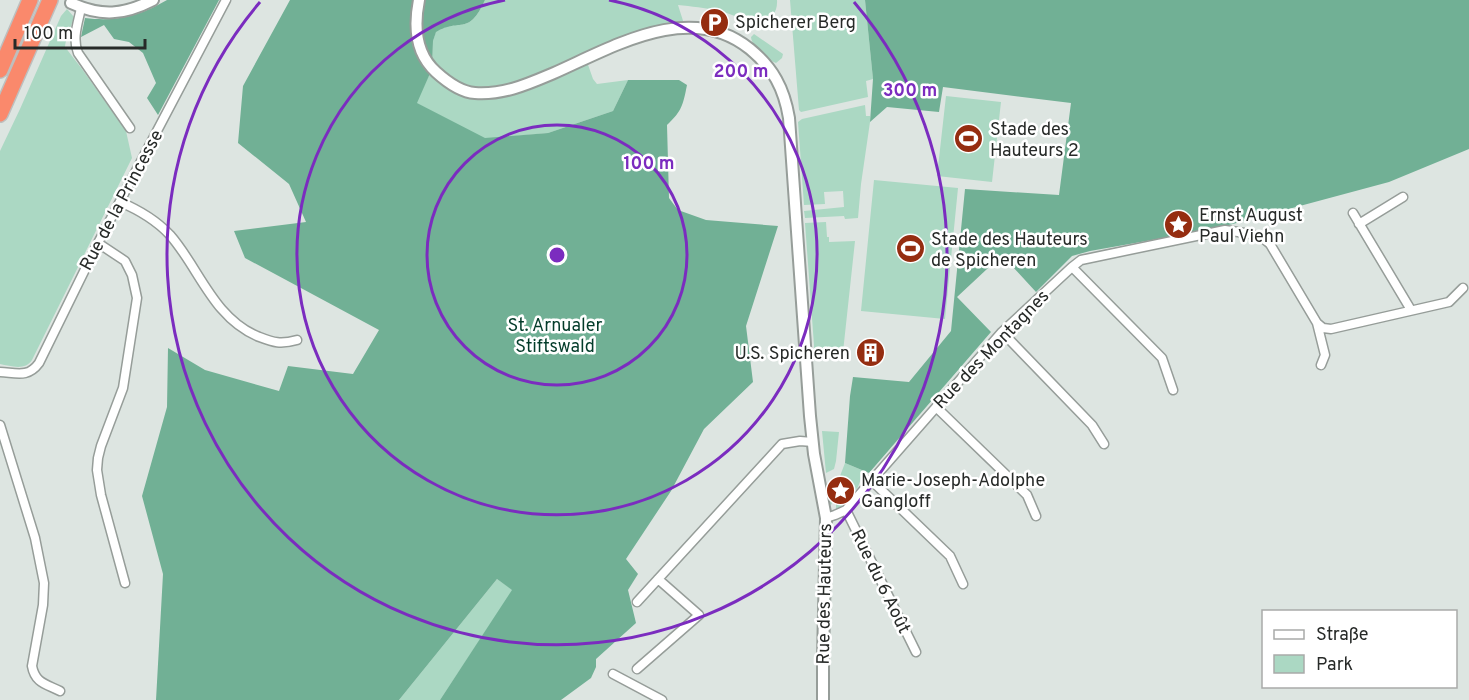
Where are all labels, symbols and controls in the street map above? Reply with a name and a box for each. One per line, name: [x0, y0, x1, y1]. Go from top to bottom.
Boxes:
parking icon: Spicherer Berg: [698, 6, 730, 38]
scale bar: [15, 12, 146, 50]
place label: Spicherer Berg: [735, 12, 856, 35]
text: 100 m: [24, 23, 73, 46]
text: 200 m: [713, 61, 769, 84]
text: 300 m: [883, 80, 937, 103]
place label: Stade des Hauteurs 2: [990, 119, 1079, 163]
sports icon: Stade des Hauteurs 2: [953, 123, 985, 155]
street label: Rue de la Princesse: [75, 126, 169, 275]
text: 100 m: [623, 153, 675, 176]
place label: Ernst August Paul Viehn: [1199, 205, 1303, 249]
place icon: Ernst August Paul Viehn: [1162, 209, 1194, 241]
place label: Stade des Hauteurs de Spicheren: [931, 229, 1088, 273]
sports icon: Stade des Hauteurs de Spicheren: [894, 233, 926, 265]
centre of rings: [547, 245, 567, 265]
street label: Rue des Montagnes: [929, 285, 1055, 415]
park label: St. Arnualer Stiftswald: [507, 315, 603, 359]
building icon: U.S. Spicheren: [855, 337, 887, 369]
place label: U.S. Spicheren: [734, 343, 850, 366]
place label: Marie-Joseph-Adolphe Gangloff: [861, 470, 1045, 514]
place icon: Marie-Joseph-Adolphe Gangloff: [824, 474, 856, 506]
street label: Rue des Hauteurs: [813, 523, 838, 665]
street label: Rue du 6 Août: [844, 526, 915, 638]
legend: [1262, 610, 1457, 688]
text: Straße: [1316, 624, 1368, 647]
text: Park: [1316, 654, 1353, 677]

